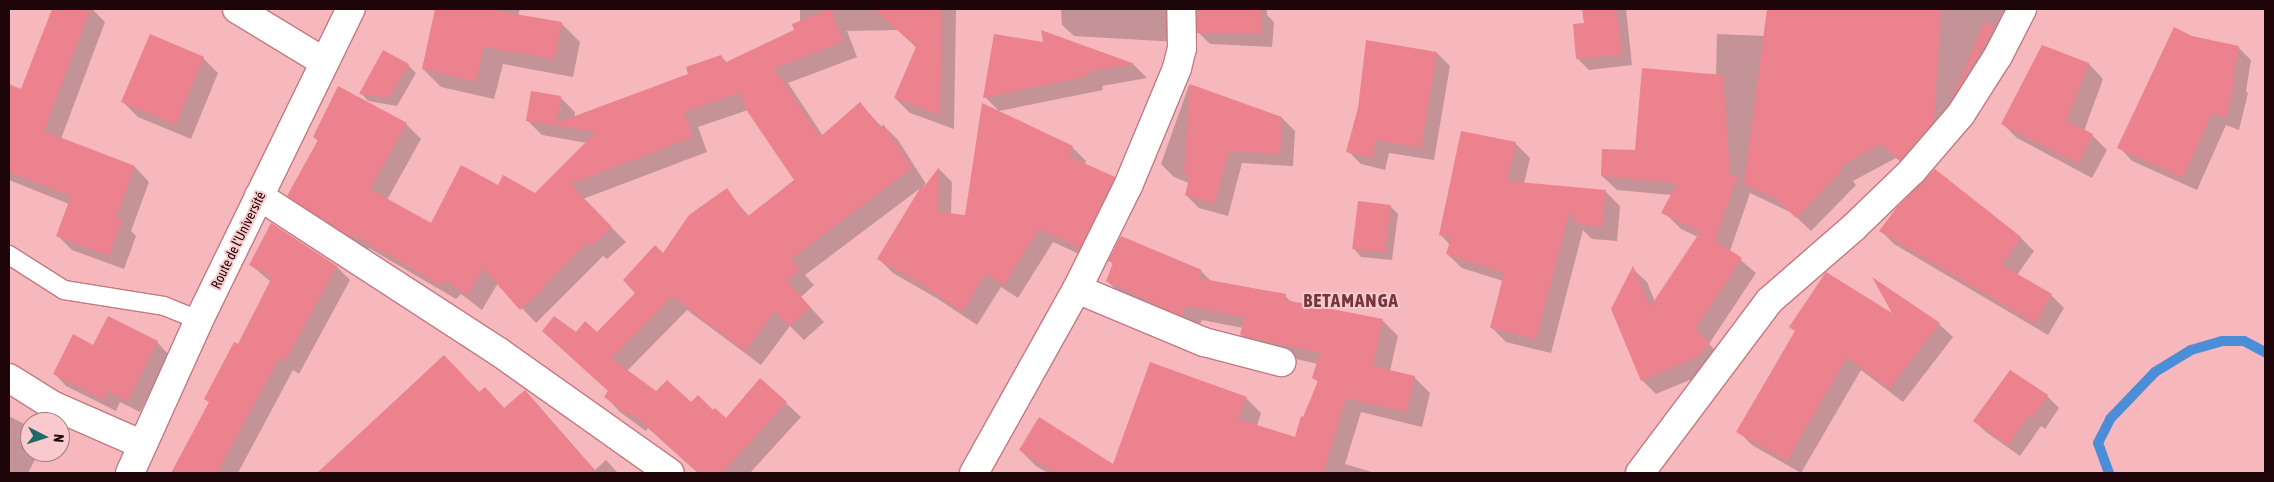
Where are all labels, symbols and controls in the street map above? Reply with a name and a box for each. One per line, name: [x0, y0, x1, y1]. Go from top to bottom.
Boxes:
street label: Route de l'Université: [207, 189, 269, 291]
district label: BETAMANGA: [1302, 290, 1400, 312]
north arrow: [20, 412, 70, 462]
text: N: [51, 433, 67, 443]

